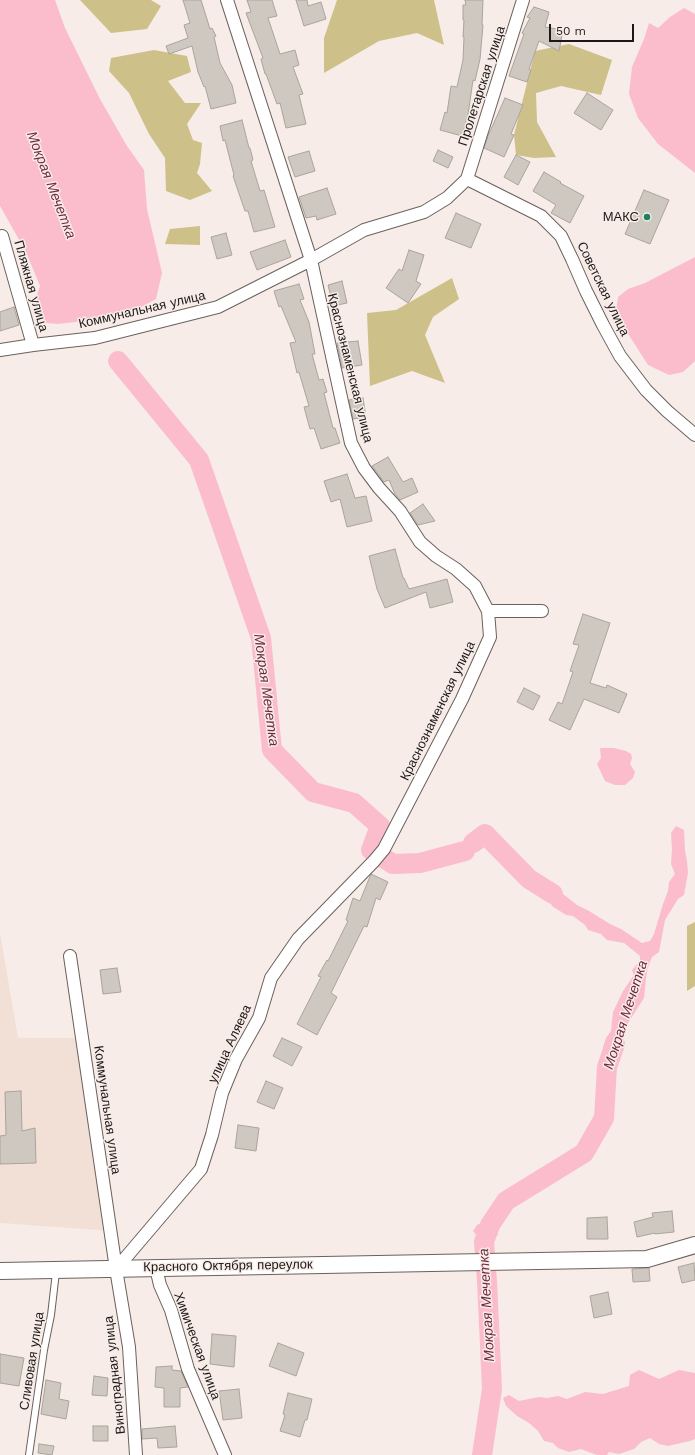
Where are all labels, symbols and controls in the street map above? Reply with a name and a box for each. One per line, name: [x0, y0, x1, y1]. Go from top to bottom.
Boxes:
scale bar: [551, 16, 636, 42]
street label: Пролетарская улица: [455, 24, 509, 148]
text: 50 m: [556, 24, 586, 38]
water label: Мокрая Мечетка: [23, 129, 79, 241]
place label: МАКС: [603, 209, 639, 225]
marker: МАКС: [642, 212, 652, 222]
street label: Пляжная улица: [11, 239, 51, 333]
street label: Советская улица: [573, 239, 633, 339]
street label: Коммунальная улица: [77, 288, 207, 332]
street label: Краснознаменская улица: [324, 292, 376, 444]
water label: Мокрая Мечетка: [250, 633, 282, 747]
street label: Краснознаменская улица: [397, 639, 479, 783]
water label: Мокрая Мечетка: [600, 958, 652, 1072]
street label: улица Аляева: [205, 1002, 255, 1086]
street label: Коммунальная улица: [90, 1045, 124, 1175]
water label: Мокрая Мечетка: [476, 1248, 498, 1362]
street label: Красного Октября переулок: [143, 1257, 313, 1275]
street label: Химическая улица: [170, 1290, 224, 1402]
street label: Сливовая улица: [17, 1311, 47, 1411]
street label: Виноградная улица: [101, 1315, 129, 1435]

